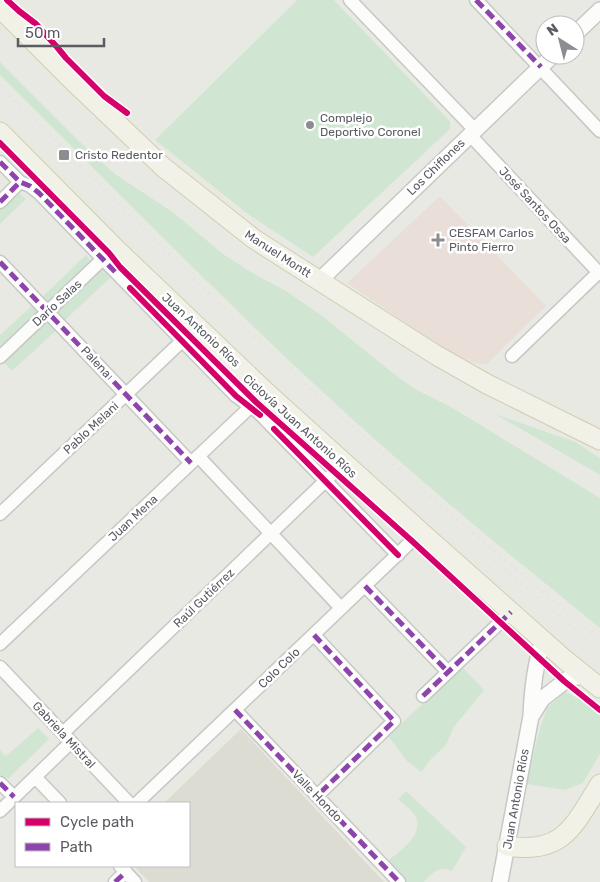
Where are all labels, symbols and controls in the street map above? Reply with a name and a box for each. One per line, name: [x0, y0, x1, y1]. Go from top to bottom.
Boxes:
scale bar: [18, 15, 104, 47]
north arrow: [535, 15, 585, 65]
text: N: [544, 20, 562, 40]
text: 50 m: [25, 24, 60, 42]
place label: Complejo Deportivo Coronel: [320, 111, 421, 139]
marker: Complejo Deportivo Coronel: [304, 119, 316, 131]
street label: Los Chiflones: [404, 136, 468, 198]
marker: Cristo Redentor: [57, 148, 71, 162]
place label: Cristo Redentor: [75, 148, 163, 162]
street label: José Santos Ossa: [496, 164, 574, 246]
place label: CESFAM Carlos Pinto Fierro: [449, 226, 534, 254]
street label: Manuel Montt: [242, 227, 314, 281]
marker: CESFAM Carlos Pinto Fierro: [431, 233, 445, 247]
street label: Darío Salas: [30, 277, 84, 329]
street label: Juan Antonio Ríos: [159, 290, 243, 370]
street label: Palena: [78, 343, 114, 381]
street label: Ciclovía Juan Antonio Ríos: [240, 371, 360, 481]
street label: Pablo Melani: [61, 399, 121, 457]
street label: Juan Mena: [106, 492, 160, 544]
street label: Raúl Gutiérrez: [171, 565, 237, 631]
street label: Colo Colo: [255, 645, 303, 691]
street label: Gabriela Mistral: [30, 699, 98, 771]
street label: Juan Antonio Ríos: [500, 748, 532, 850]
street label: Valle Hondo: [289, 767, 345, 825]
legend: [15, 802, 190, 867]
text: Cycle path: [60, 813, 134, 831]
text: Path: [60, 838, 93, 856]

